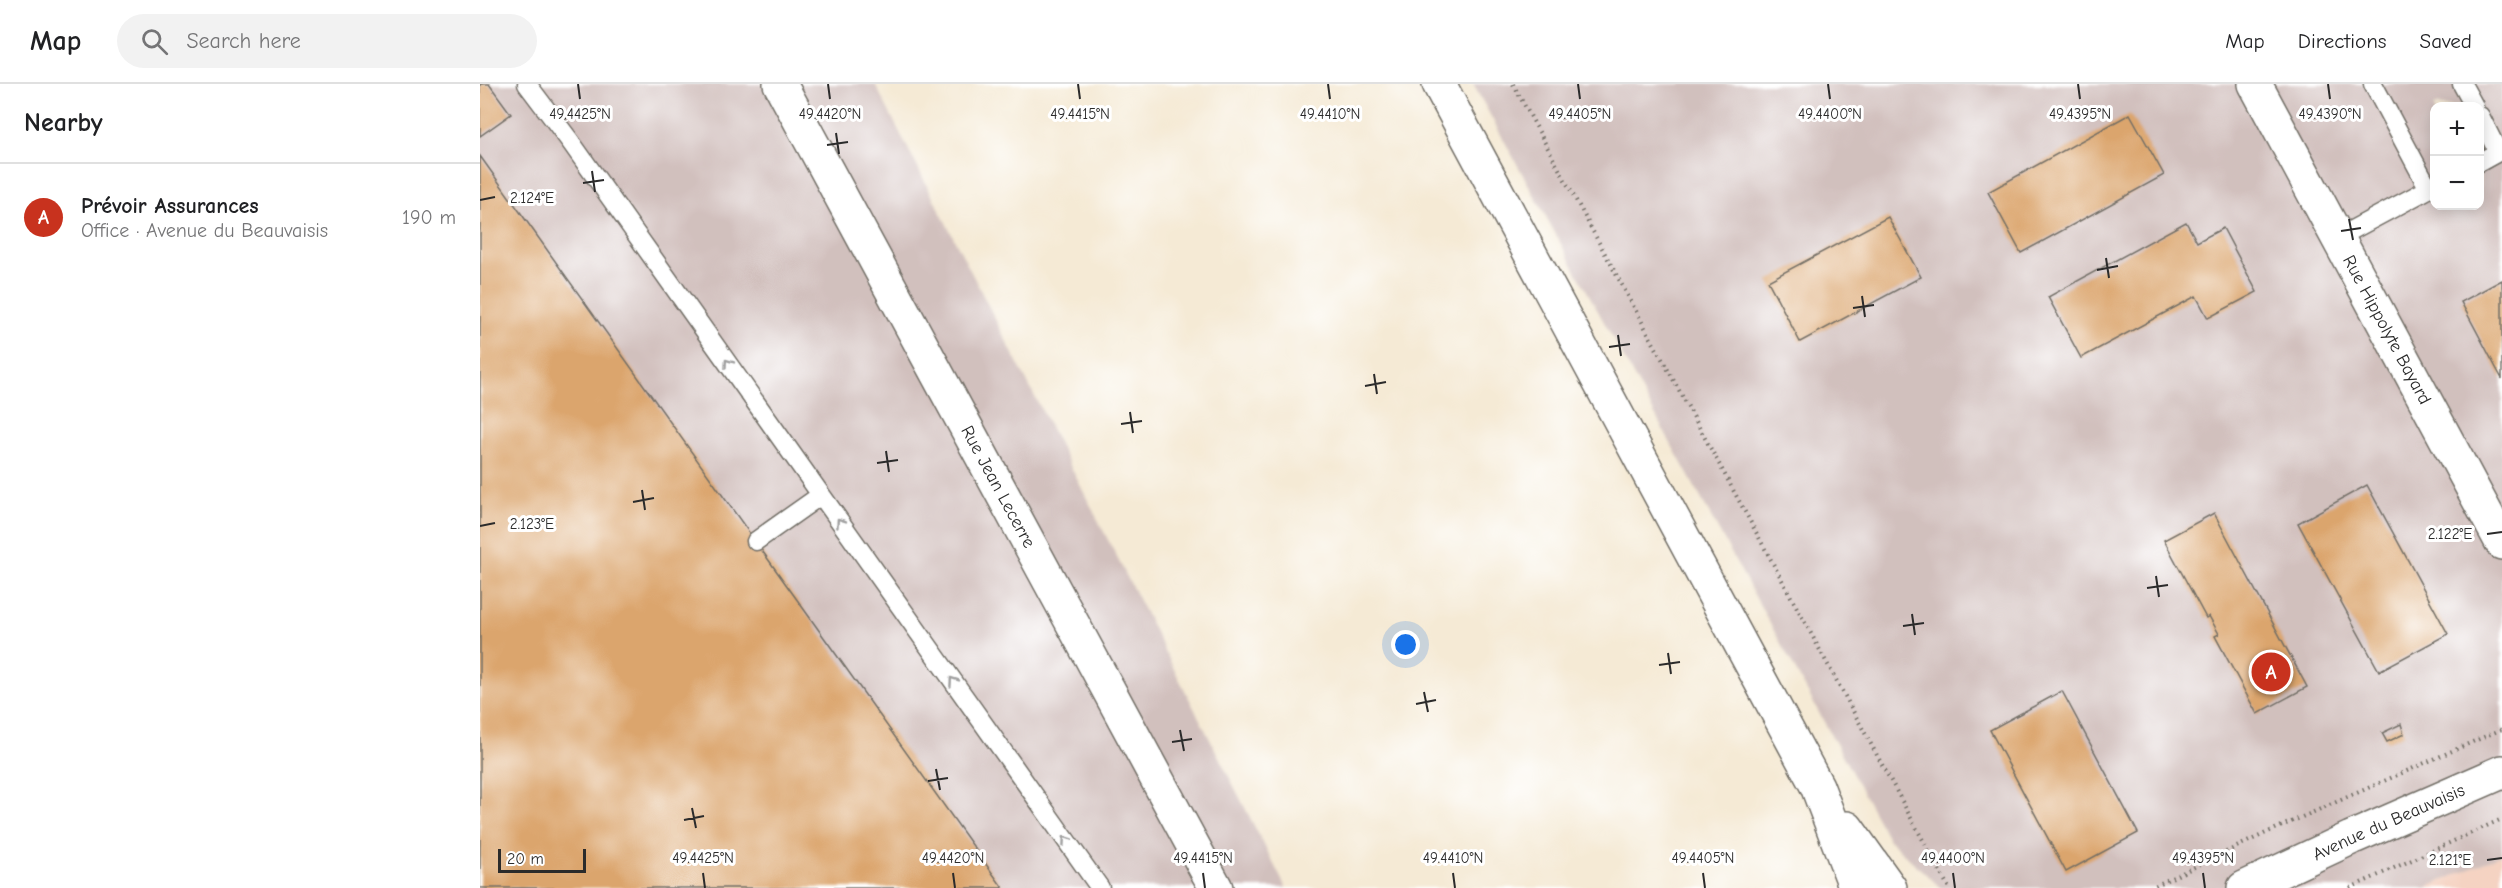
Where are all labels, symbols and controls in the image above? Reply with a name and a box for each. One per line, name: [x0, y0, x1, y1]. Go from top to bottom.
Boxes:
search box: [117, 14, 537, 68]
text: Map: [30, 25, 81, 57]
icon: search: [138, 25, 171, 58]
text: Search here: [186, 28, 301, 54]
text: Map: [2225, 29, 2265, 53]
text: Directions: [2298, 29, 2387, 53]
text: Saved: [2420, 29, 2472, 53]
map controls: [2430, 102, 2484, 210]
button: +: [2430, 102, 2484, 156]
text: 49.4425°N: [549, 105, 611, 123]
text: 49.4420°N: [799, 105, 861, 123]
text: 49.4415°N: [1050, 105, 1110, 123]
text: 49.4410°N: [1300, 105, 1360, 123]
text: 49.4405°N: [1549, 105, 1611, 123]
text: 49.4400°N: [1798, 105, 1862, 123]
text: 49.4395°N: [2049, 105, 2111, 123]
text: 49.4390°N: [2298, 105, 2362, 123]
text: Nearby: [24, 108, 103, 138]
button: −: [2430, 156, 2484, 210]
text: 2.124°E: [510, 189, 554, 207]
text: Prévoir Assurances: [81, 193, 259, 219]
text: A: [38, 206, 49, 229]
text: 190 m: [402, 206, 456, 229]
text: Office · Avenue du Beauvaisis: [81, 219, 328, 242]
street label: Rue Hippolyte Bayard: [2338, 252, 2435, 408]
one-way arrow: [724, 359, 735, 370]
street label: Rue Jean Lecerre: [956, 422, 1040, 552]
text: 2.123°E: [510, 515, 554, 533]
one-way arrow: [836, 518, 847, 529]
text: 2.122°E: [2428, 525, 2472, 543]
your location: [1391, 630, 1420, 659]
pin: A: [2252, 650, 2290, 694]
one-way arrow: [949, 677, 960, 688]
street label: Avenue du Beauvaisis: [2310, 780, 2468, 865]
one-way arrow: [1062, 836, 1073, 847]
scale bar: [498, 846, 586, 874]
text: 49.4425°N: [672, 849, 734, 867]
text: 49.4420°N: [922, 849, 984, 867]
text: 49.4415°N: [1173, 849, 1233, 867]
text: 49.4410°N: [1423, 849, 1483, 867]
text: 49.4405°N: [1672, 849, 1734, 867]
text: 49.4400°N: [1921, 849, 1985, 867]
text: 49.4395°N: [2172, 849, 2234, 867]
text: 20 m: [507, 850, 544, 868]
text: 2.121°E: [2429, 851, 2471, 869]

